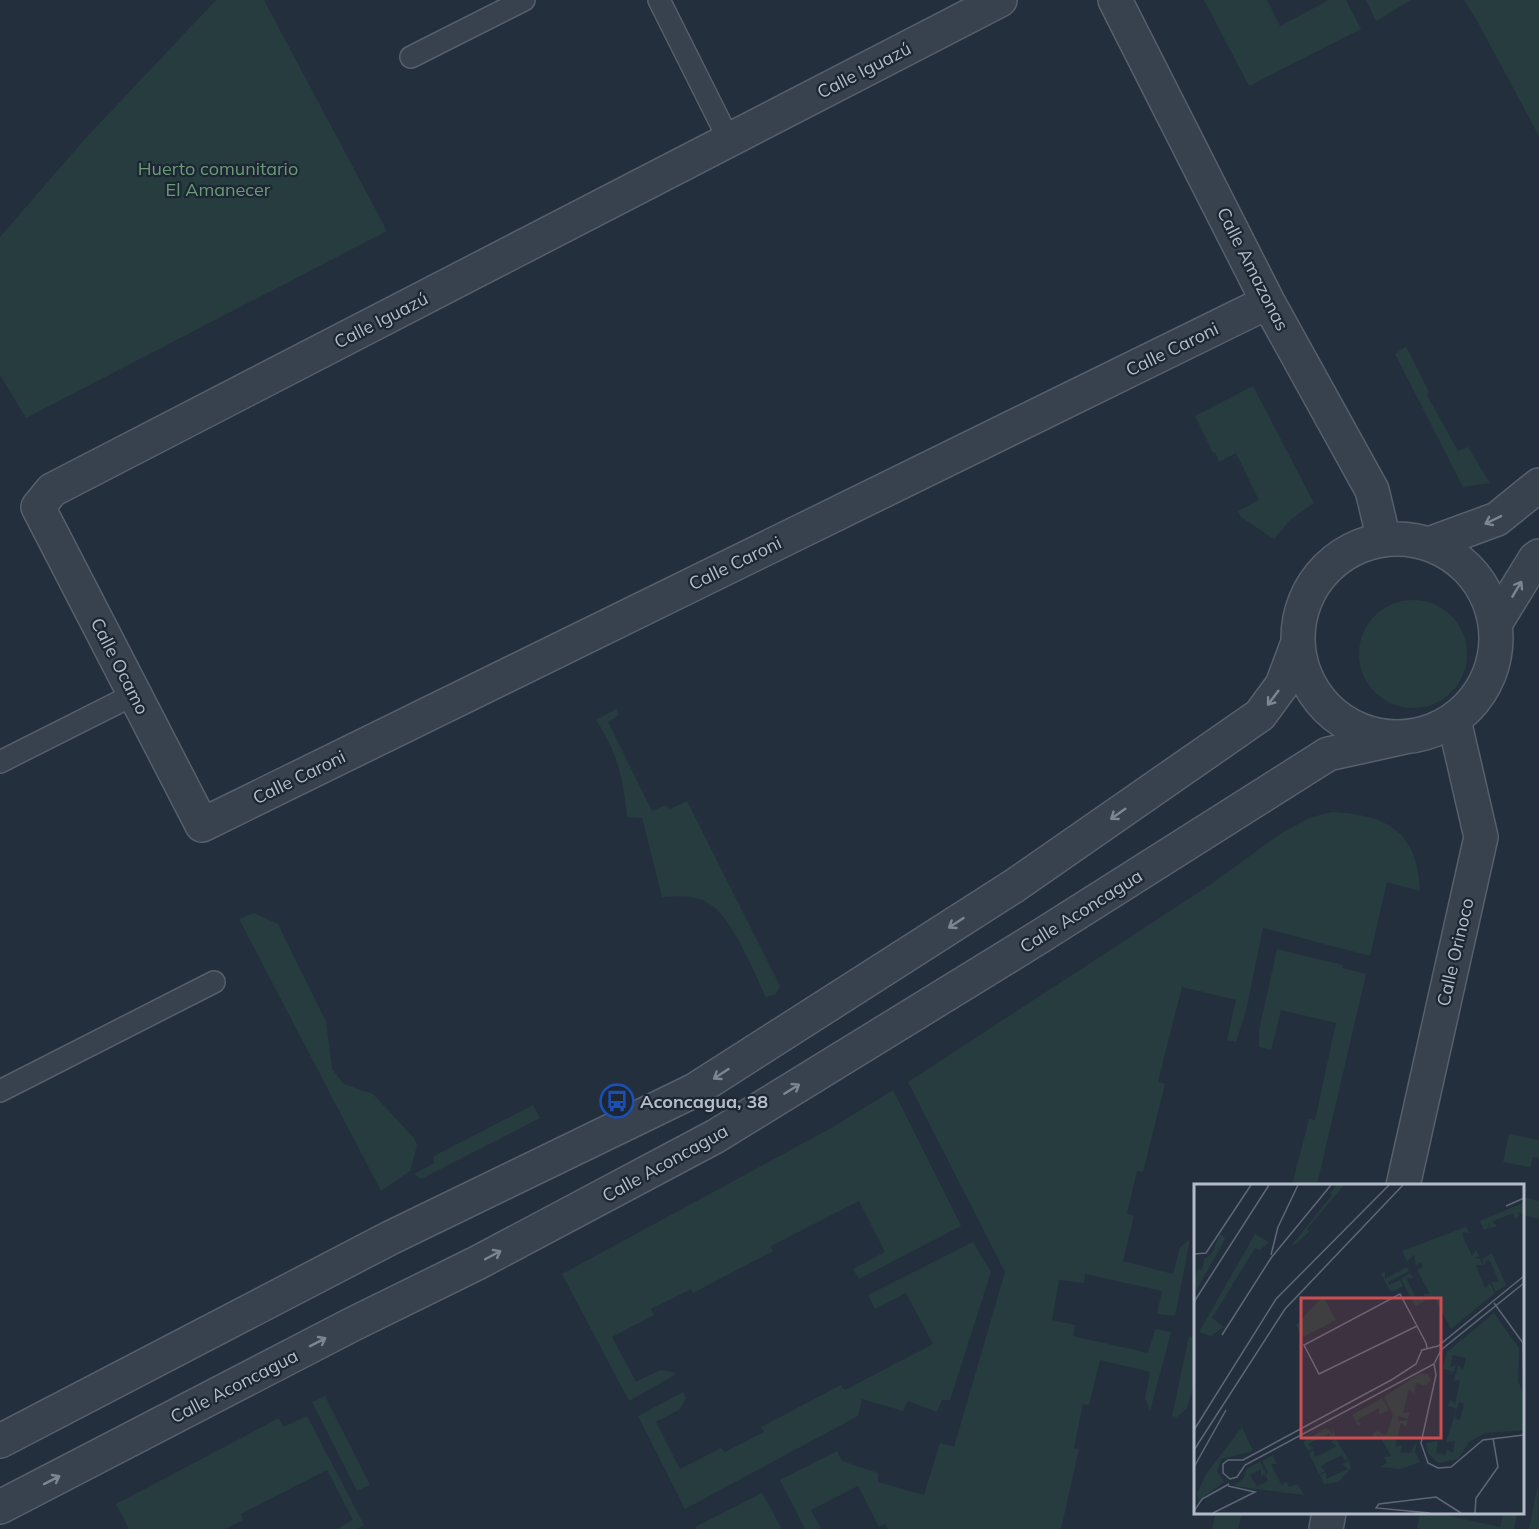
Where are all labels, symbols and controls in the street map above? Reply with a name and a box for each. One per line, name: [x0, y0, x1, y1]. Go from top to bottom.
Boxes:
street label: Calle Iguazú: [813, 37, 915, 103]
park label: Huerto comunitario El Amanecer: [138, 157, 298, 201]
street label: Calle Amazonas: [1212, 203, 1294, 335]
street label: Calle Iguazú: [330, 287, 432, 353]
street label: Calle Caroni: [1122, 317, 1222, 381]
one-way arrow: [1484, 514, 1502, 526]
street label: Calle Caroni: [685, 531, 785, 595]
one-way arrow: [1511, 581, 1523, 598]
street label: Calle Ocamo: [86, 614, 154, 718]
one-way arrow: [1267, 689, 1279, 705]
street label: Calle Caroni: [249, 745, 349, 809]
one-way arrow: [1110, 808, 1126, 820]
street label: Calle Aconcagua: [1015, 864, 1147, 958]
street label: Calle Orinoco: [1431, 896, 1479, 1008]
one-way arrow: [948, 918, 965, 930]
one-way arrow: [713, 1068, 730, 1080]
bus stop icon: Aconcagua, 38: [599, 1083, 635, 1119]
one-way arrow: [783, 1083, 800, 1095]
place label: Aconcagua, 38: [640, 1090, 768, 1113]
street label: Calle Aconcagua: [598, 1119, 732, 1207]
inset map: [1194, 1184, 1524, 1514]
one-way arrow: [484, 1249, 501, 1261]
one-way arrow: [309, 1336, 327, 1347]
street label: Calle Aconcagua: [166, 1344, 302, 1428]
one-way arrow: [43, 1474, 60, 1486]

